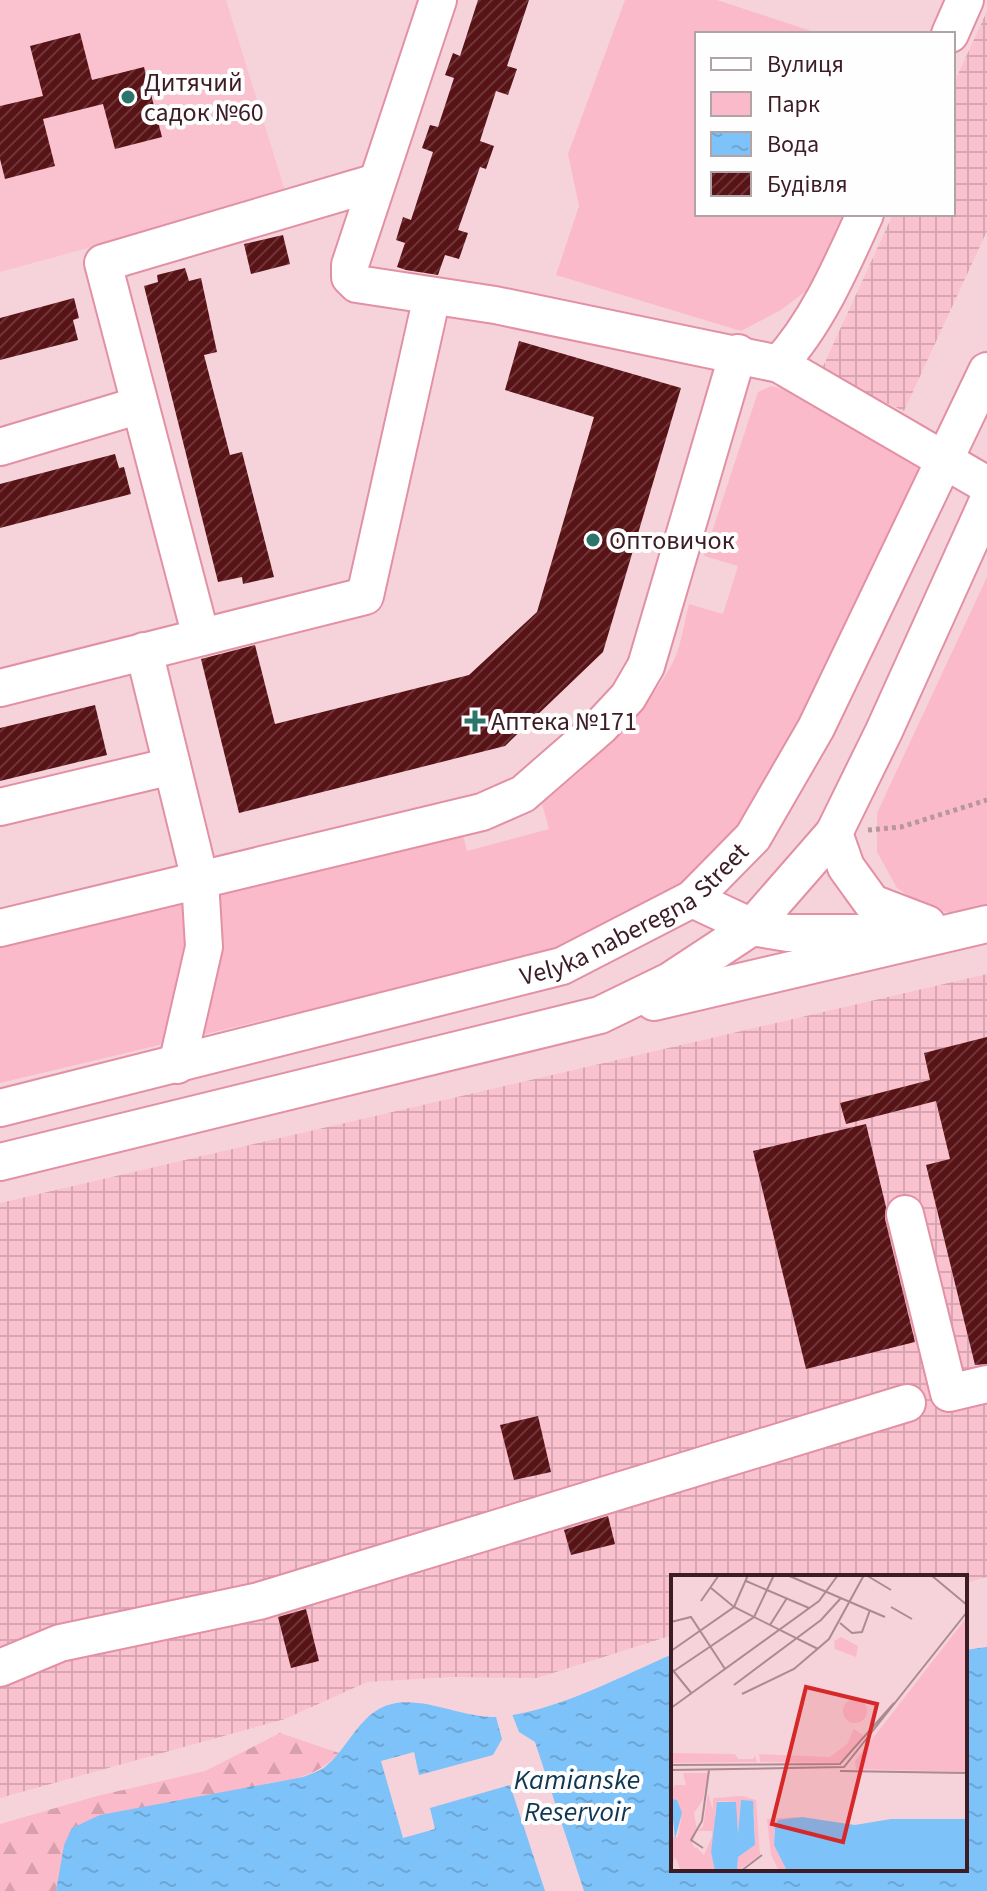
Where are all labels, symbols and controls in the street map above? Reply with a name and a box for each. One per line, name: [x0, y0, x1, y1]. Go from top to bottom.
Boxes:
legend: [695, 32, 955, 216]
text: Вулиця: [767, 47, 844, 82]
place label: Дитячий садок №60: [144, 64, 264, 131]
text: Парк: [767, 87, 820, 122]
marker: Дитячий садок №60: [119, 88, 137, 106]
text: Вода: [767, 127, 819, 162]
text: Будівля: [767, 167, 848, 202]
place label: Оптовичок: [609, 522, 735, 559]
marker: Оптовичок: [584, 531, 602, 549]
place label: Аптека №171: [491, 703, 637, 740]
marker: Аптека №171: [466, 712, 484, 730]
street label: Velyka naberegna Street: [516, 834, 757, 995]
inset map: [671, 1575, 967, 1871]
water label: Kamianske Reservoir: [514, 1760, 640, 1832]

